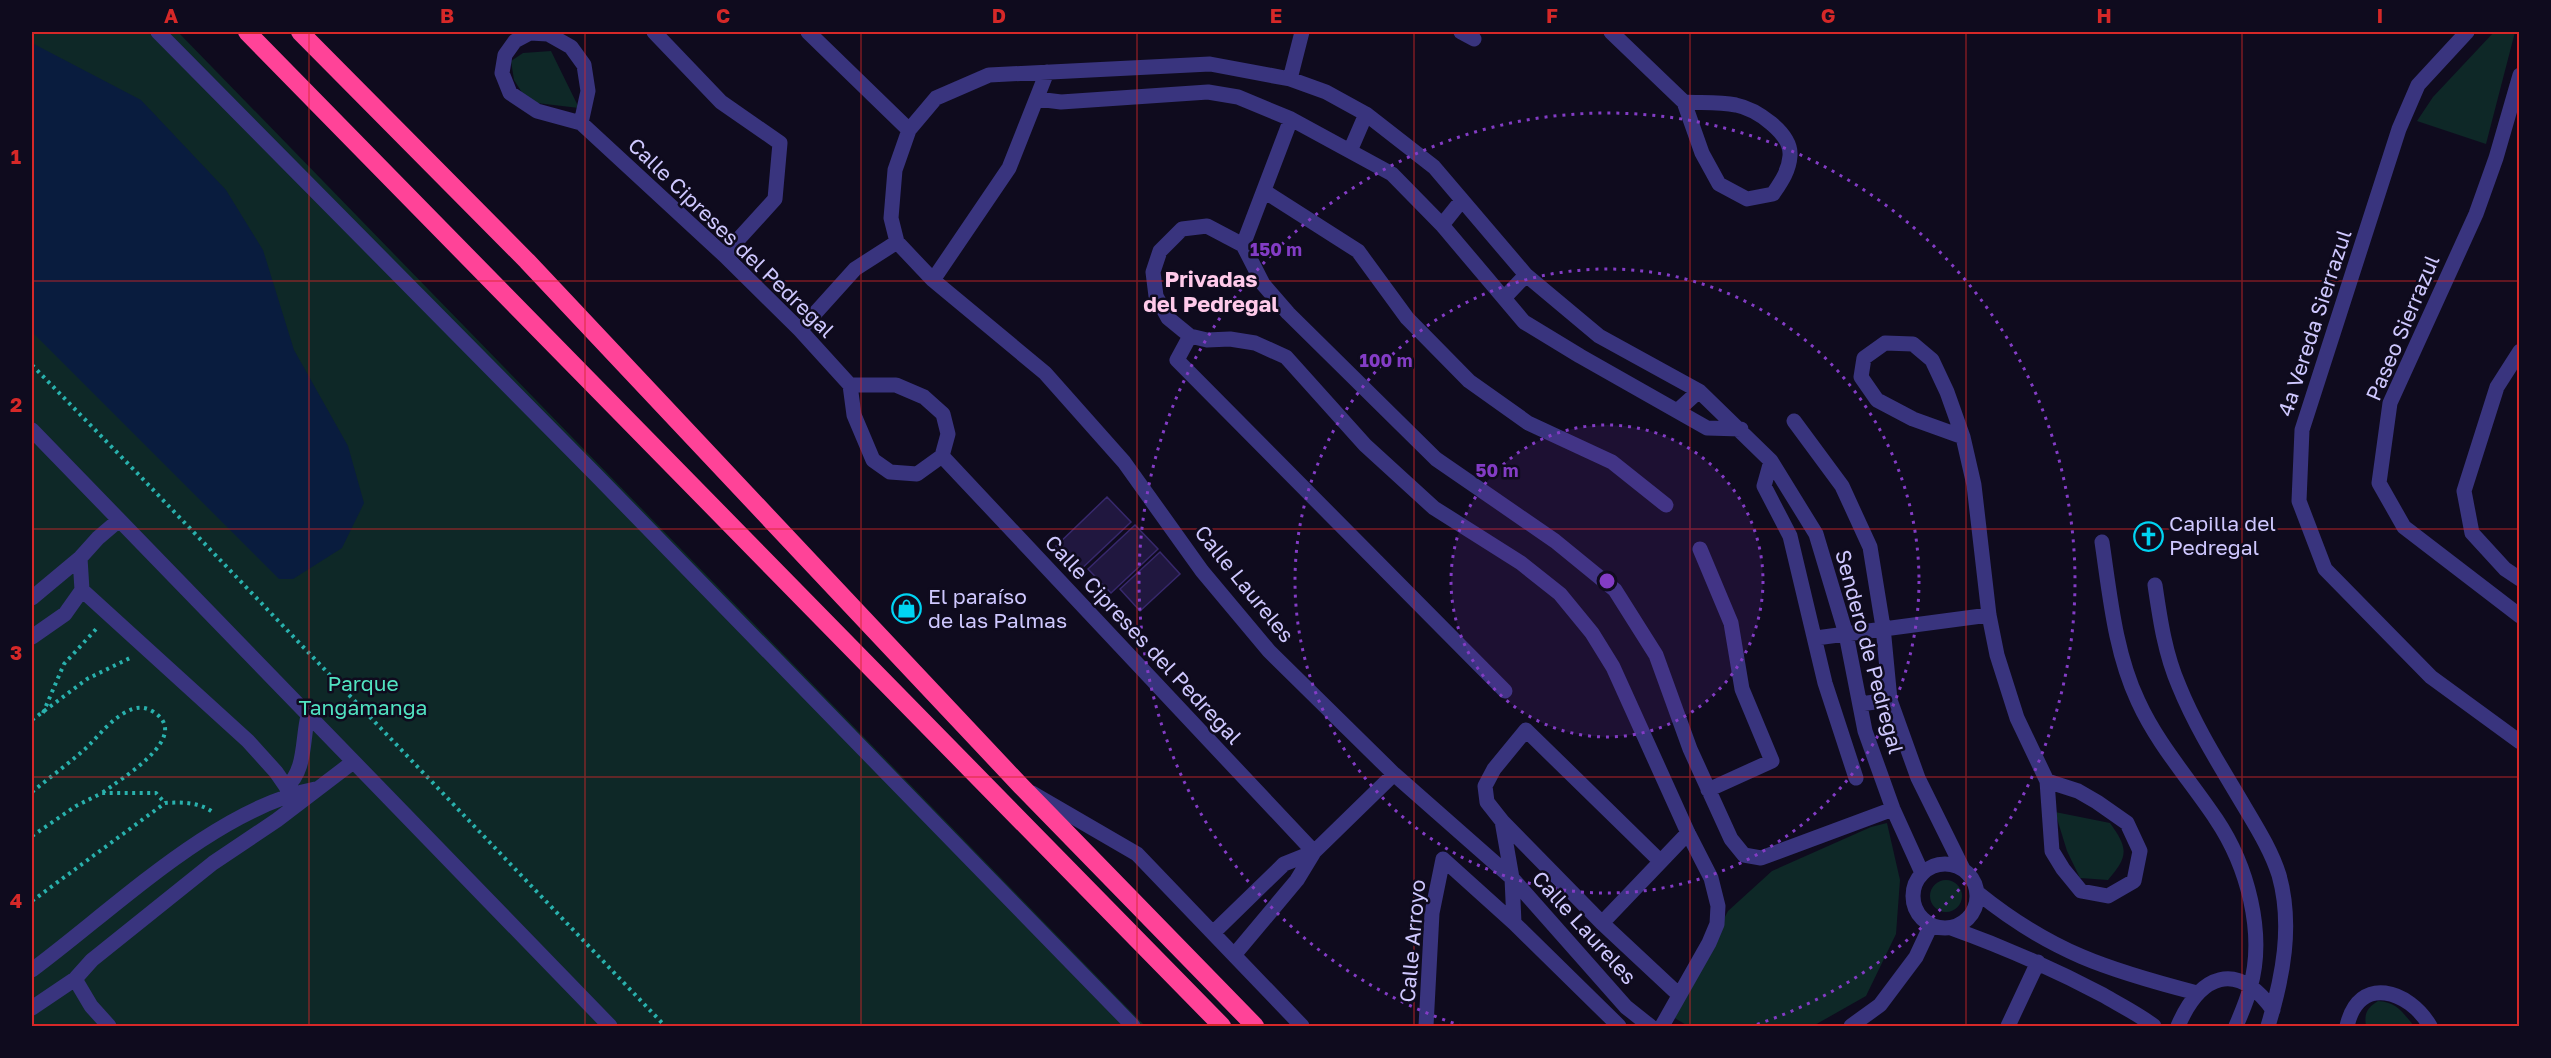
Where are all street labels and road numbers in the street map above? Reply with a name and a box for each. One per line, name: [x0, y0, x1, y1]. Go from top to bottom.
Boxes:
street label: Calle Cipreses del Pedregal: [623, 132, 840, 343]
street label: 4a Vereda Sierrazul: [2272, 226, 2356, 419]
street label: Paseo Sierrazul: [2360, 251, 2445, 404]
street label: Calle Laureles: [1190, 519, 1300, 647]
street label: Calle Cipreses del Pedregal: [1040, 529, 1248, 749]
street label: Sendero de Pedregal: [1830, 547, 1910, 757]
street label: Calle Laureles: [1527, 865, 1642, 989]
street label: Calle Arroyo: [1394, 878, 1430, 1003]

